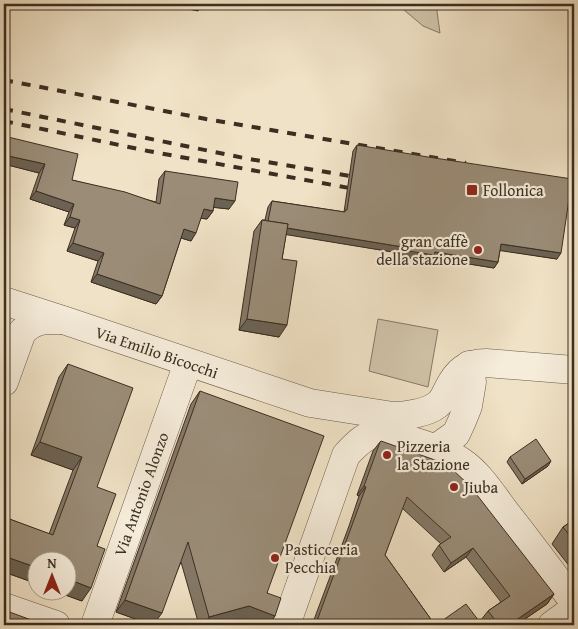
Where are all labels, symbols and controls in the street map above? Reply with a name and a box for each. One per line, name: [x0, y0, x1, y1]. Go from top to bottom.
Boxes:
place label: Follonica: [483, 178, 544, 202]
marker: Follonica: [465, 183, 479, 197]
place label: gran caffè della stazione: [376, 229, 468, 271]
marker: gran caffè della stazione: [472, 244, 484, 256]
street label: Via Emilio Bicocchi: [92, 320, 222, 384]
street label: Via Antonio Alonzo: [107, 429, 175, 559]
place label: Pizzeria la Stazione: [397, 434, 470, 476]
marker: Pizzeria la Stazione: [381, 449, 393, 461]
place label: Jiuba: [462, 475, 498, 499]
marker: Jiuba: [448, 481, 460, 493]
place label: Pasticceria Pecchia: [285, 537, 358, 579]
north arrow: [28, 552, 78, 602]
marker: Pasticceria Pecchia: [269, 552, 281, 564]
text: N: [47, 553, 57, 573]

